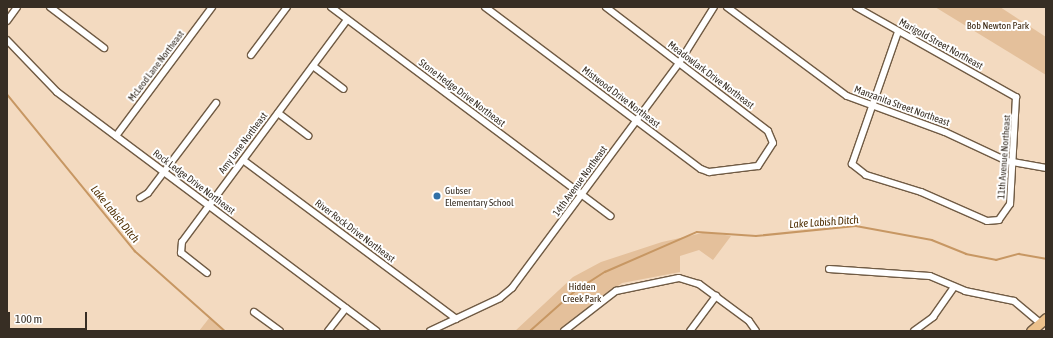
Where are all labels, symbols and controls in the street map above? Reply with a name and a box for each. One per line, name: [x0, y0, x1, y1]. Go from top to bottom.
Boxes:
street label: Marigold Street Northeast: [897, 16, 985, 72]
park label: Bob Newton Park: [967, 20, 1029, 32]
street label: McLeod Lane Northeast: [125, 28, 187, 104]
street label: Meadowlark Drive Northeast: [666, 39, 756, 111]
street label: Stone Hedge Drive Northeast: [416, 57, 508, 129]
street label: Mistwood Drive Northeast: [580, 64, 662, 130]
street label: Manzanita Street Northeast: [853, 83, 951, 129]
street label: Amy Lane Northeast: [216, 110, 270, 176]
street label: 11th Avenue Northeast: [995, 115, 1013, 199]
street label: 14th Avenue Northeast: [550, 143, 610, 219]
street label: Rock Ledge Drive Northeast: [151, 147, 237, 217]
water label: Lake Labish Ditch: [88, 183, 142, 245]
place label: Gubser Elementary School: [445, 184, 514, 208]
marker: Gubser Elementary School: [432, 191, 442, 201]
street label: River Rock Drive Northeast: [313, 197, 397, 265]
water label: Lake Labish Ditch: [789, 213, 859, 231]
park label: Hidden Creek Park: [563, 280, 601, 304]
scale bar: [10, 304, 89, 330]
text: 100 m: [15, 312, 42, 326]

